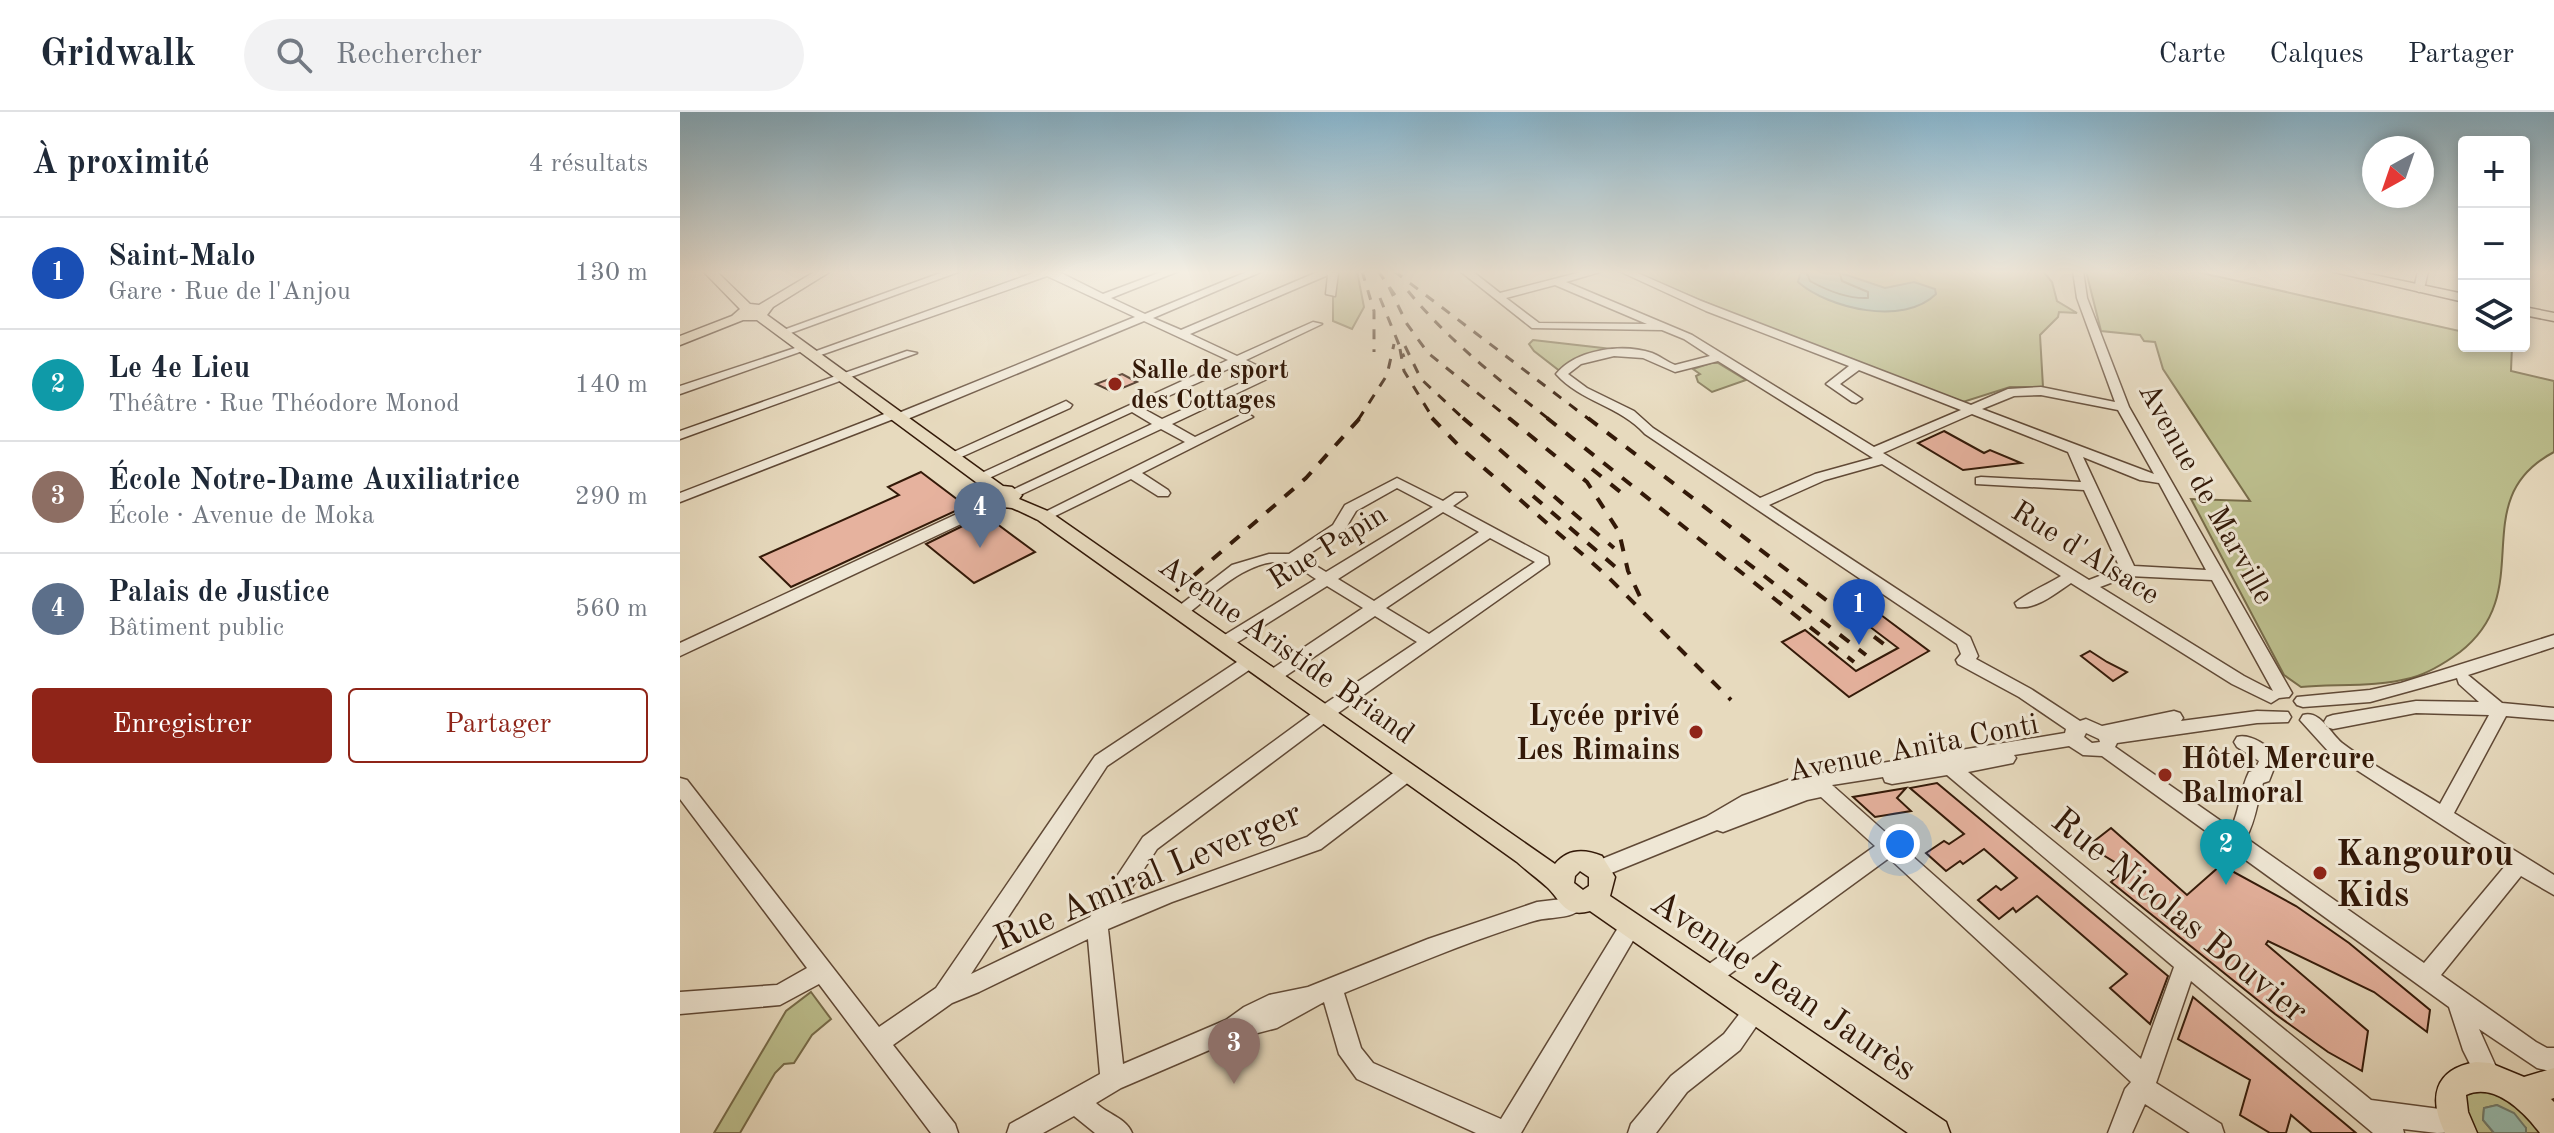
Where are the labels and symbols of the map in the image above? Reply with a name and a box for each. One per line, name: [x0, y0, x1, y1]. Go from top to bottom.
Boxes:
north arrow: [2362, 136, 2434, 208]
place label: Salle de sport des Cottages: [1131, 358, 1289, 414]
marker: Salle de sport des Cottages: [1106, 375, 1124, 393]
street label: Avenue de Marville: [2132, 378, 2278, 610]
pin: 4: [954, 482, 1006, 548]
street label: Rue d'Alsace: [2006, 496, 2164, 611]
street label: Rue Papin: [1264, 500, 1393, 596]
street label: Avenue Aristide Briand: [1153, 551, 1419, 750]
pin: 1: [1833, 579, 1885, 645]
place label: Lycée privé Les Rimains: [1516, 702, 1680, 766]
street label: Avenue Anita Conti: [1786, 710, 2041, 788]
marker: Lycée privé Les Rimains: [1687, 723, 1705, 741]
place label: Hôtel Mercure Balmoral: [2181, 745, 2375, 809]
marker: Hôtel Mercure Balmoral: [2156, 766, 2174, 784]
street label: Rue Amiral Leverger: [990, 797, 1308, 959]
street label: Rue Nicolas Bouvier: [2044, 803, 2314, 1031]
pin: 2: [2200, 819, 2252, 885]
your location: [1880, 824, 1920, 864]
place label: Kangourou Kids: [2336, 838, 2513, 915]
marker: Kangourou Kids: [2311, 864, 2329, 882]
street label: Avenue Jean Jaurès: [1644, 885, 1922, 1089]
pin: 3: [1208, 1018, 1260, 1084]

